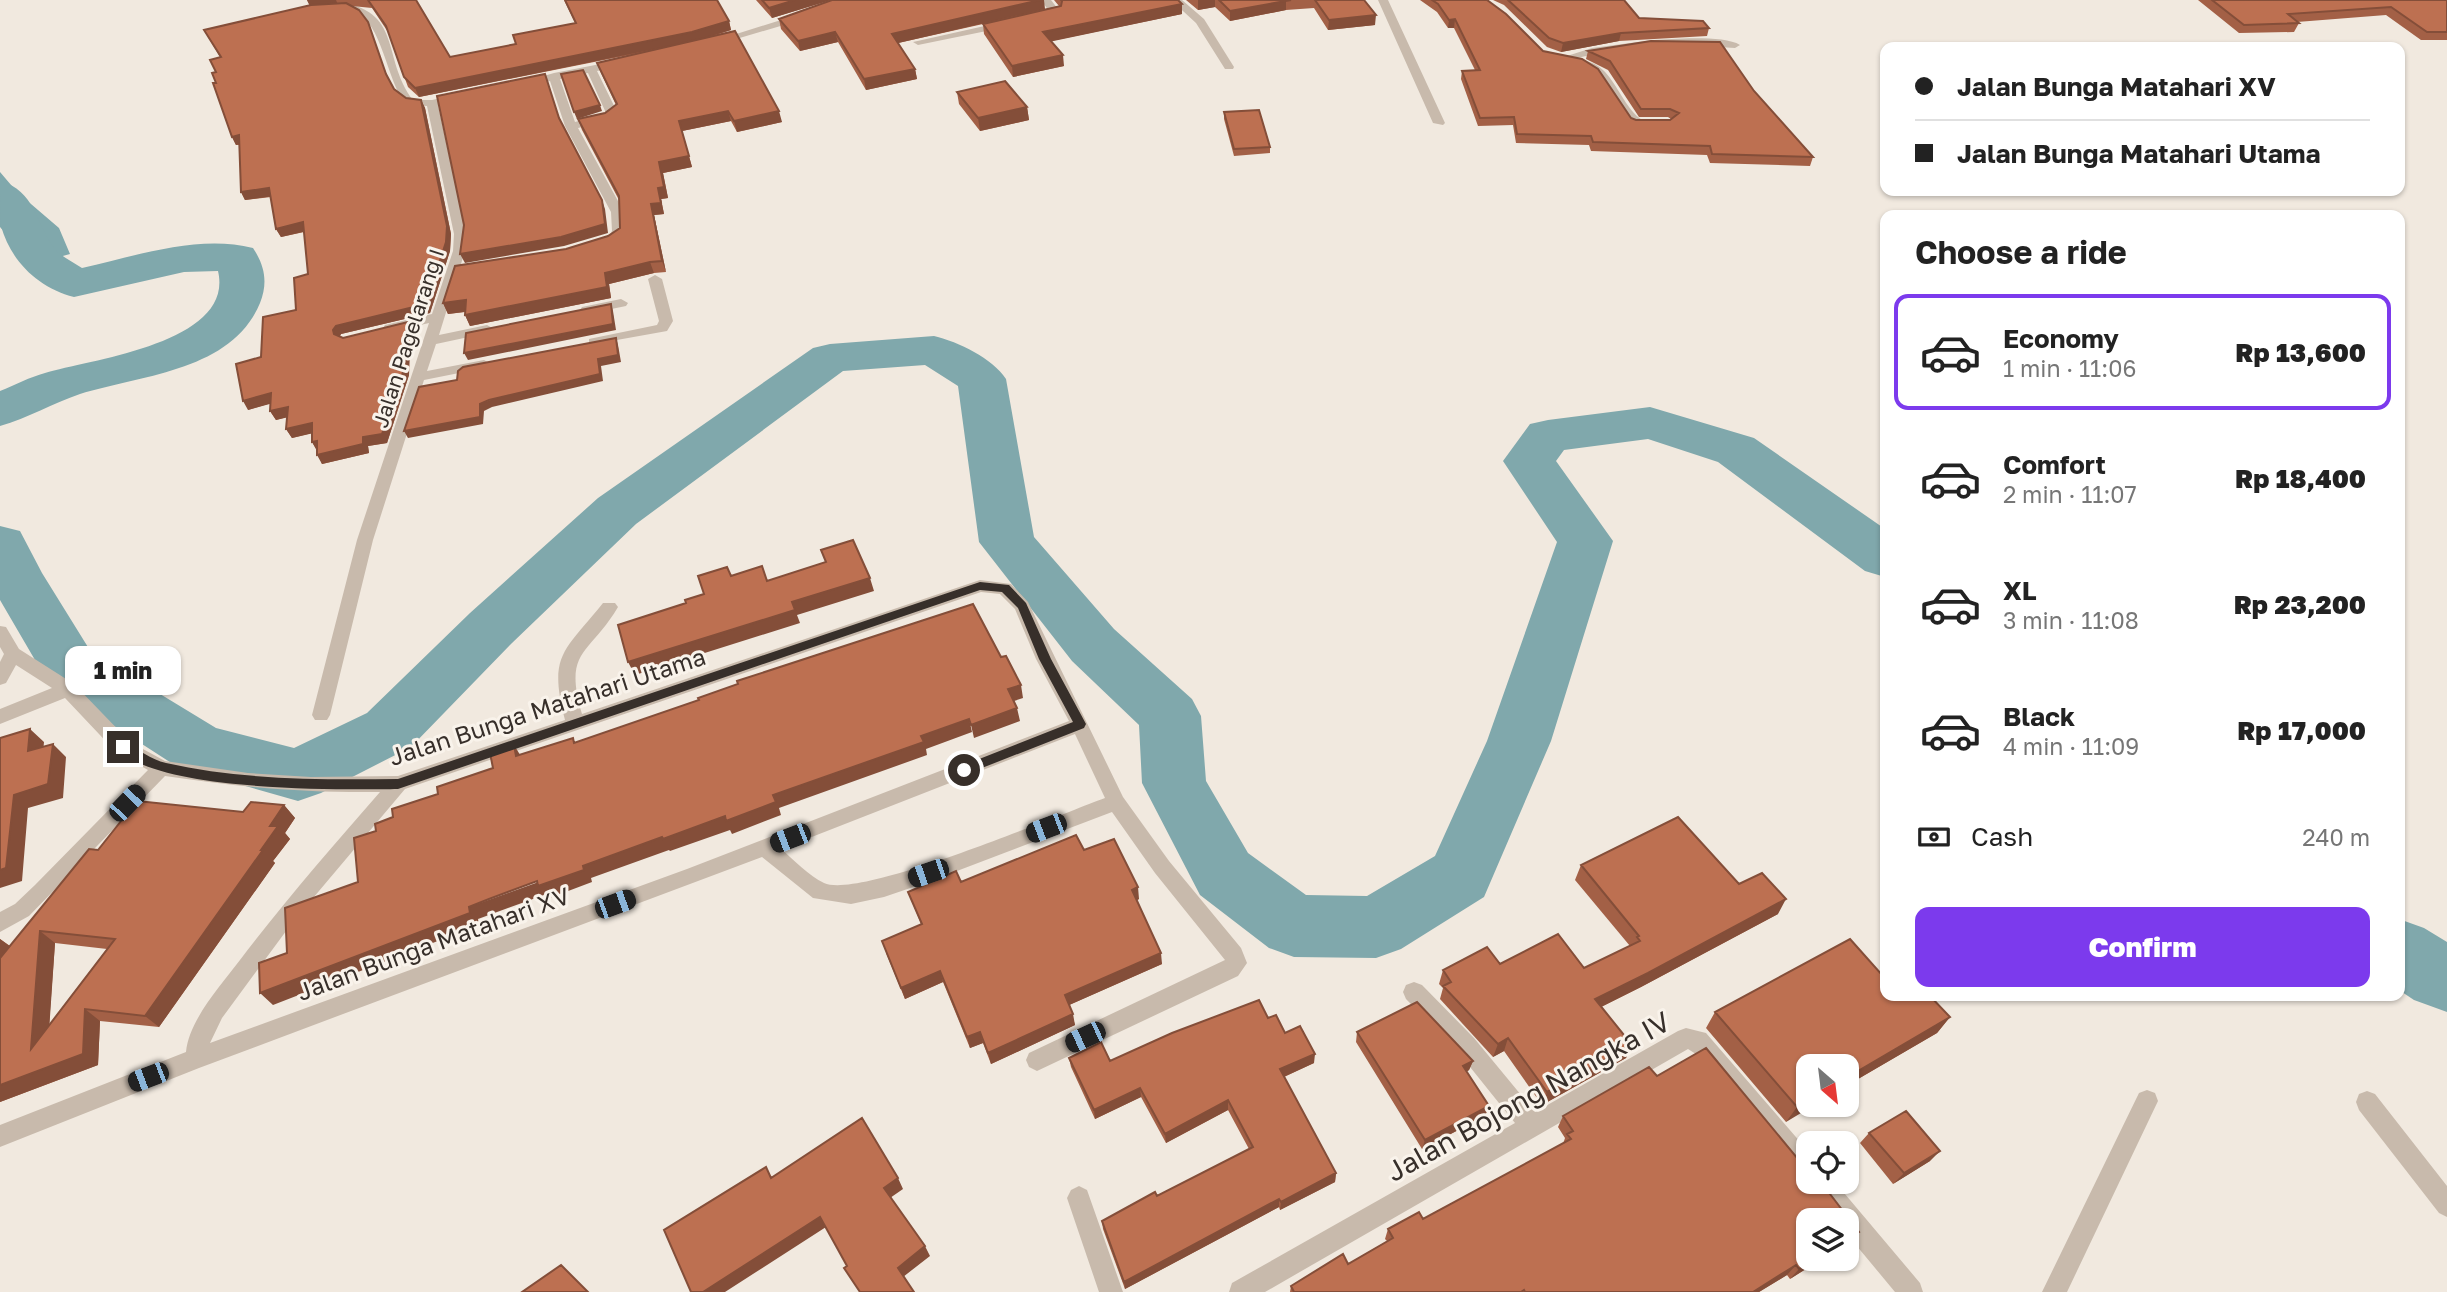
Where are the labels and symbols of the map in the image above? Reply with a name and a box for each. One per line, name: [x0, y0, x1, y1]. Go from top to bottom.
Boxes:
street label: Jalan Pagelarang I: [367, 245, 449, 431]
street label: Jalan Bunga Matahari Utama: [385, 641, 709, 771]
callout: 1 min: [65, 646, 181, 694]
route end: [107, 731, 139, 763]
route start: [948, 754, 980, 786]
car: [105, 781, 150, 825]
car: [1023, 811, 1070, 845]
car: [767, 821, 814, 855]
car: [905, 856, 952, 890]
street label: Jalan Bunga Matahari XV: [293, 880, 573, 1006]
car: [592, 887, 639, 921]
street label: Jalan Bojong Nangka IV: [1380, 1004, 1676, 1188]
car: [1062, 1019, 1109, 1055]
north arrow: [1796, 1054, 1858, 1116]
car: [125, 1060, 172, 1094]

